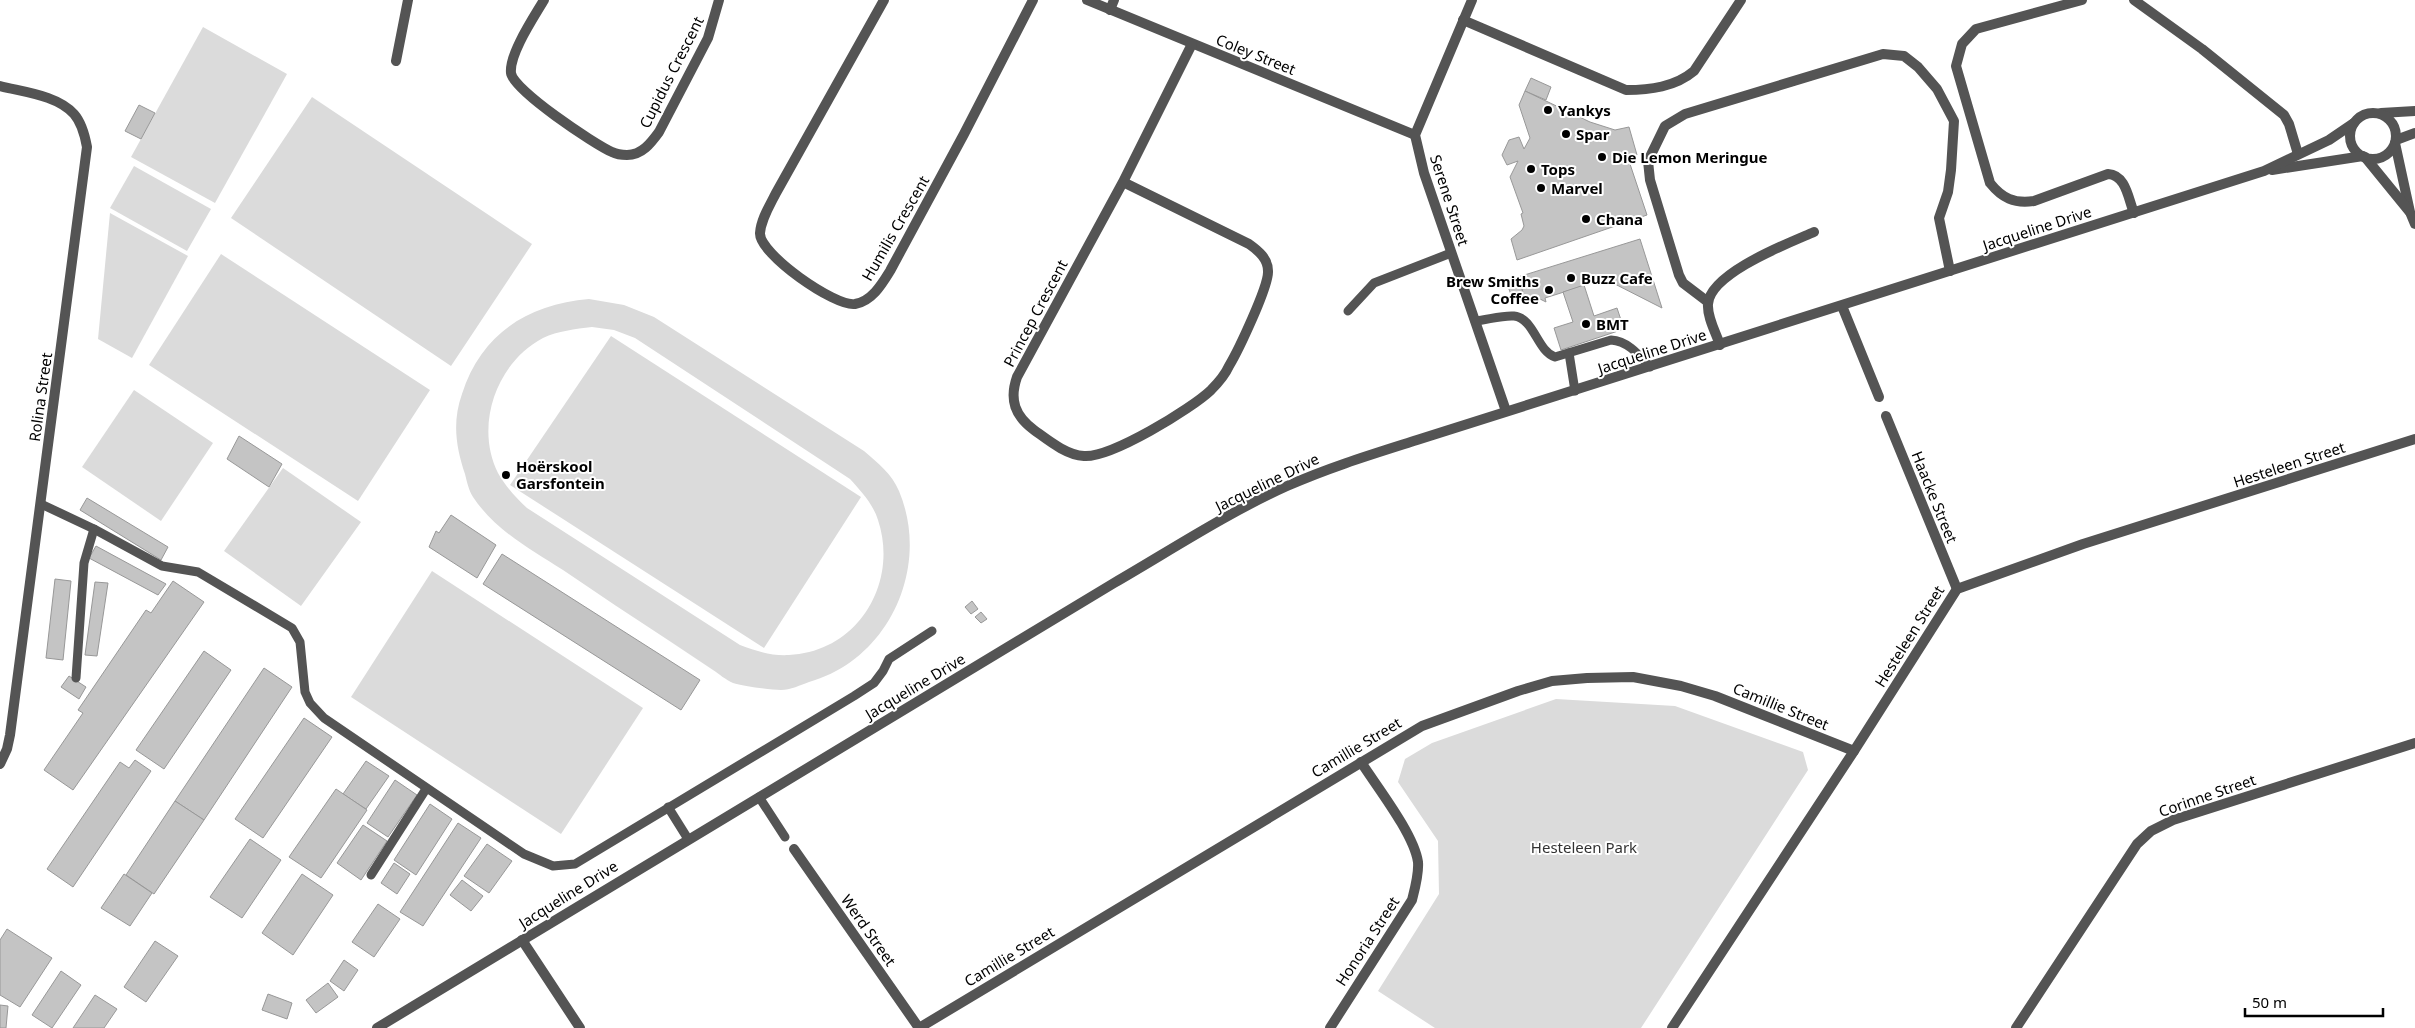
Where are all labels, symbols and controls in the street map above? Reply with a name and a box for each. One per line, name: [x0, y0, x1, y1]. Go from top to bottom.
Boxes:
street label: Cupidus Crescent: [634, 12, 708, 131]
street label: Coley Street: [1213, 29, 1299, 79]
place label: Yankys: [1558, 100, 1611, 120]
marker: Yankys: [1542, 104, 1554, 116]
place label: Spar: [1576, 124, 1610, 144]
marker: Spar: [1560, 128, 1572, 140]
place label: Die Lemon Meringue: [1612, 147, 1768, 167]
marker: Die Lemon Meringue: [1596, 151, 1608, 163]
street label: Serene Street: [1426, 152, 1474, 249]
place label: Tops: [1541, 159, 1575, 179]
marker: Tops: [1525, 163, 1537, 175]
street label: Humilis Crescent: [857, 171, 934, 284]
place label: Marvel: [1551, 178, 1603, 198]
marker: Marvel: [1535, 182, 1547, 194]
street label: Jacqueline Drive: [1978, 201, 2094, 256]
place label: Chana: [1596, 209, 1643, 229]
marker: Chana: [1580, 213, 1592, 225]
street label: Princep Crescent: [998, 255, 1072, 370]
place label: Buzz Cafe: [1581, 268, 1653, 288]
place label: Brew Smiths Coffee: [1446, 271, 1539, 308]
marker: Buzz Cafe: [1565, 272, 1577, 284]
marker: Brew Smiths Coffee: [1543, 284, 1555, 296]
place label: BMT: [1596, 314, 1629, 334]
marker: BMT: [1580, 318, 1592, 330]
street label: Jacqueline Drive: [1593, 324, 1709, 379]
street label: Rolina Street: [24, 351, 56, 443]
street label: Hesteleen Street: [2231, 436, 2348, 492]
street label: Jacqueline Drive: [1210, 448, 1322, 517]
street label: Haacke Street: [1907, 448, 1963, 546]
place label: Hoërskool Garsfontein: [516, 456, 605, 493]
marker: Hoërskool Garsfontein: [500, 469, 512, 481]
street label: Hesteleen Street: [1870, 581, 1949, 691]
street label: Jacqueline Drive: [860, 648, 969, 725]
street label: Camillie Street: [1730, 678, 1832, 735]
street label: Camillie Street: [1307, 712, 1405, 782]
street label: Corinne Street: [2156, 769, 2259, 821]
park label: Hesteleen Park: [1531, 837, 1637, 857]
street label: Jacqueline Drive: [513, 856, 621, 934]
street label: Werd Street: [837, 890, 901, 970]
street label: Honoria Street: [1331, 892, 1404, 990]
street label: Camillie Street: [960, 921, 1058, 991]
scale bar: [2245, 986, 2382, 1018]
text: 50 m: [2252, 992, 2287, 1012]

